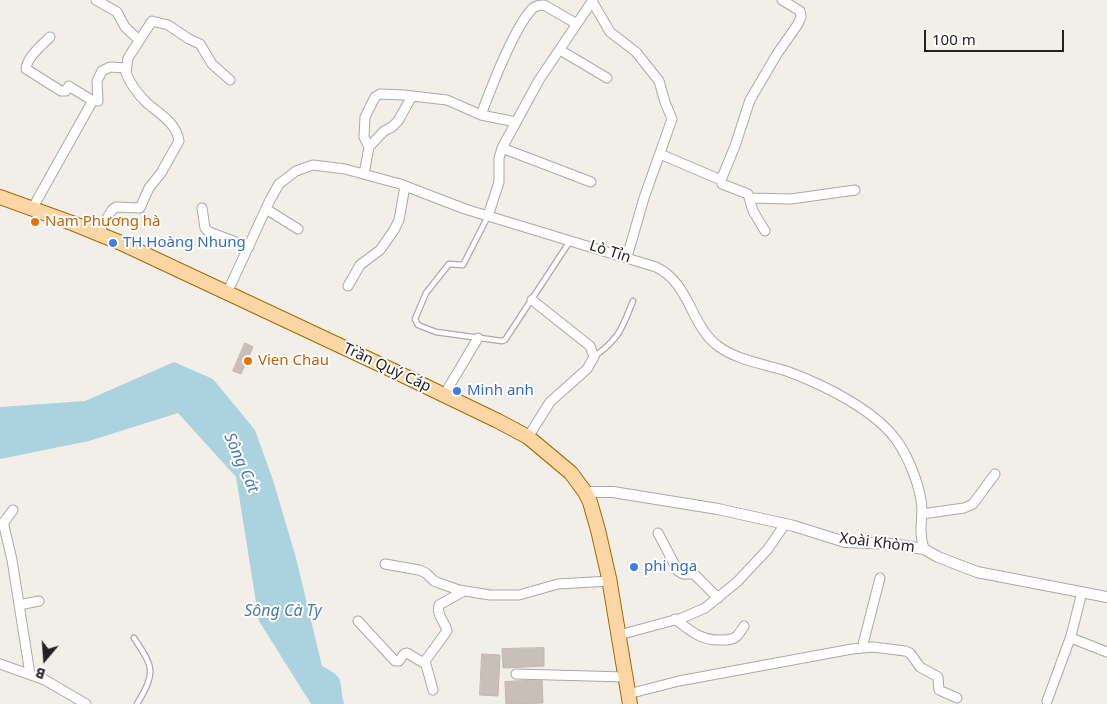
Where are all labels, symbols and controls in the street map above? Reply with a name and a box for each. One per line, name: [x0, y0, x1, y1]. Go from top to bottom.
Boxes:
scale bar: [927, 20, 1067, 52]
text: 100 m: [932, 29, 976, 49]
place label: Nam Phương hà: [45, 213, 161, 231]
marker: Nam Phương hà: [29, 216, 41, 228]
place label: TH Hoàng Nhung: [123, 234, 246, 252]
marker: TH Hoàng Nhung: [107, 237, 119, 249]
street label: Lò Tỉn: [587, 237, 633, 267]
street label: Trần Quý Cáp: [340, 340, 434, 396]
place label: Vien Chau: [258, 352, 329, 370]
marker: Vien Chau: [242, 355, 254, 367]
place label: Minh anh: [467, 382, 534, 400]
marker: Minh anh: [451, 385, 463, 397]
water label: Sông Cát: [219, 430, 263, 496]
street label: Xoài Khòm: [838, 529, 916, 557]
place label: phi nga: [644, 558, 697, 576]
marker: phi nga: [628, 561, 640, 573]
water label: Sông Cà Ty: [244, 601, 322, 621]
north arrow: [20, 634, 70, 684]
text: B: [33, 663, 48, 684]

